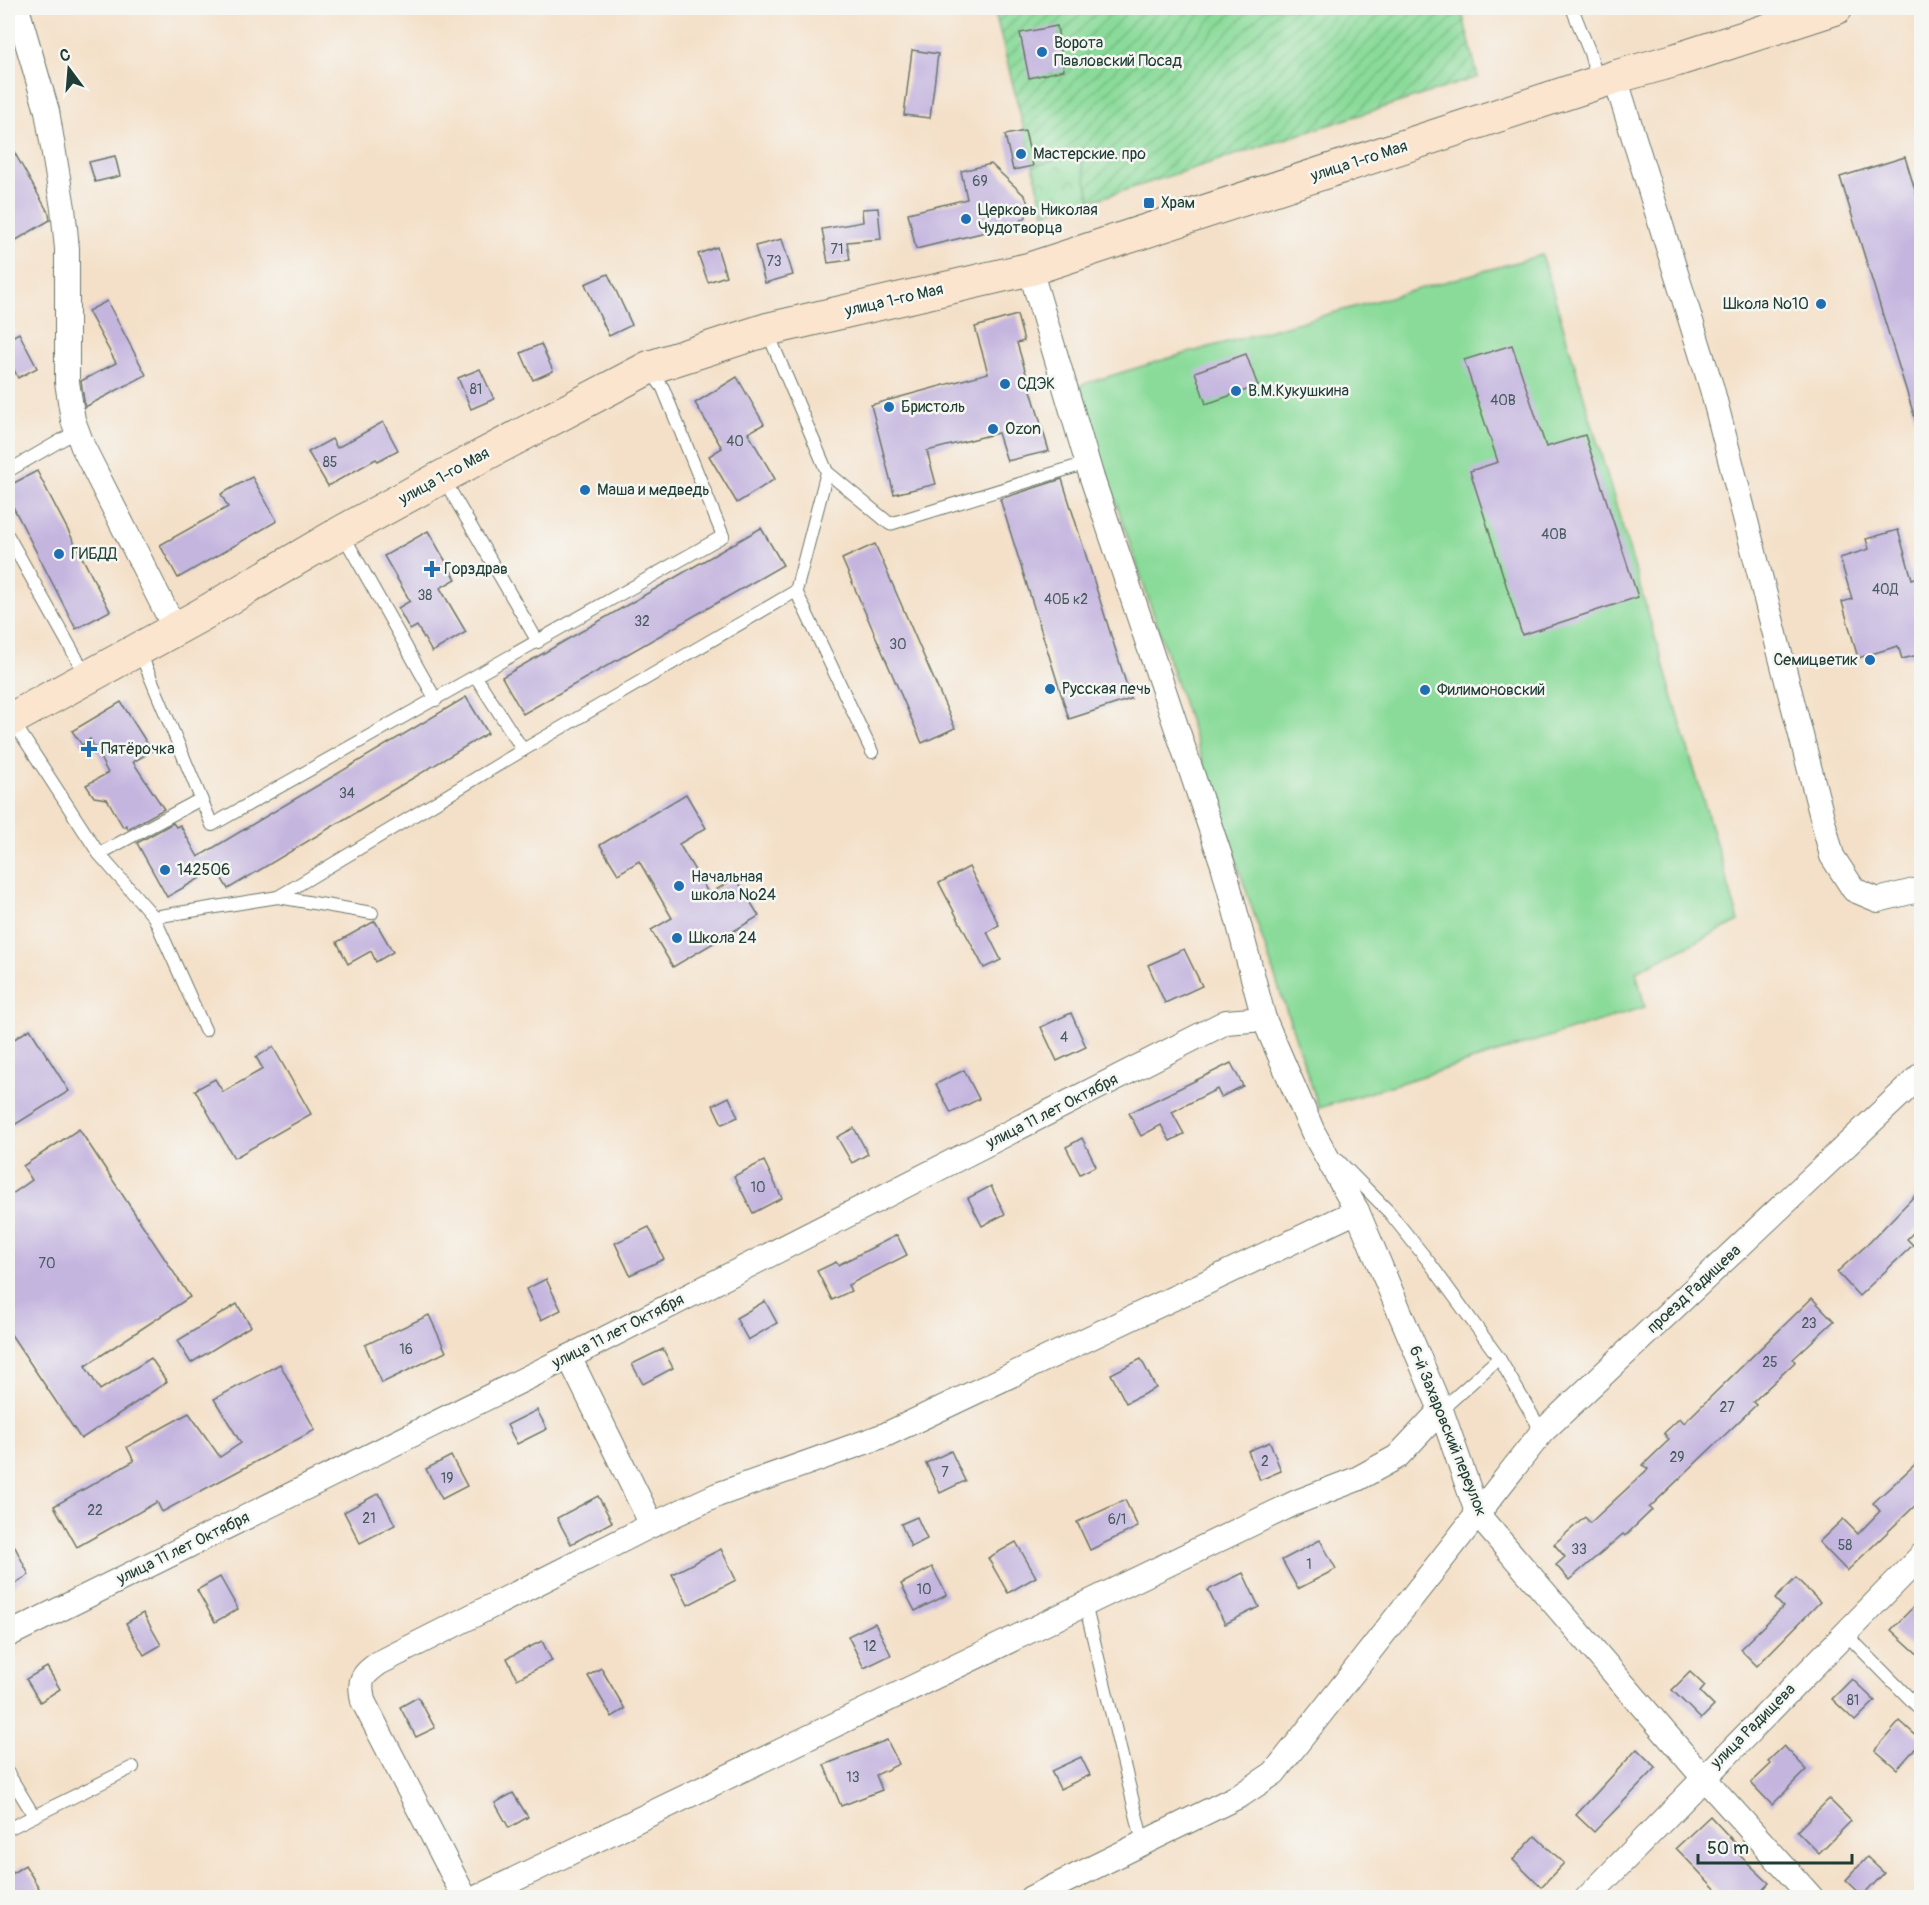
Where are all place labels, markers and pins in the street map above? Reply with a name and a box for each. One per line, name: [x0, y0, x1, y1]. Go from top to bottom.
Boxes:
place label: Ворота Павловский Посад: [1054, 33, 1182, 71]
marker: Ворота Павловский Посад: [1035, 45, 1049, 59]
place label: Мастерские. про: [1033, 144, 1146, 164]
marker: Мастерские. про: [1014, 147, 1028, 161]
place label: Храм: [1161, 193, 1195, 213]
marker: Храм: [1142, 196, 1156, 210]
place label: Церковь Николая Чудотворца: [978, 200, 1098, 238]
marker: Церковь Николая Чудотворца: [959, 212, 973, 226]
place label: Школа №10: [1723, 294, 1809, 314]
marker: Школа №10: [1814, 297, 1828, 311]
place label: СДЭК: [1017, 374, 1055, 394]
marker: СДЭК: [998, 377, 1012, 391]
place label: В.М.Кукушкина: [1248, 381, 1349, 401]
marker: В.М.Кукушкина: [1229, 384, 1243, 398]
place label: Бристоль: [901, 397, 965, 417]
marker: Бристоль: [882, 400, 896, 414]
place label: Ozon: [1005, 419, 1041, 439]
marker: Ozon: [986, 422, 1000, 436]
place label: Маша и медведь: [597, 480, 710, 500]
marker: Маша и медведь: [578, 483, 592, 497]
place label: ГИБДД: [71, 544, 117, 564]
marker: ГИБДД: [52, 547, 66, 561]
place label: Горздрав: [444, 559, 508, 579]
marker: Горздрав: [425, 562, 439, 576]
place label: Семицветик: [1773, 650, 1858, 670]
marker: Семицветик: [1863, 653, 1877, 667]
place label: Русская печь: [1062, 679, 1151, 699]
place label: Филимоновский: [1437, 680, 1545, 700]
marker: Русская печь: [1043, 682, 1057, 696]
marker: Филимоновский: [1418, 683, 1432, 697]
place label: Пятёрочка: [101, 739, 175, 759]
marker: Пятёрочка: [82, 742, 96, 756]
place label: 142506: [177, 860, 230, 880]
marker: 142506: [158, 863, 172, 877]
place label: Начальная школа №24: [691, 867, 776, 905]
marker: Начальная школа №24: [672, 879, 686, 893]
place label: Школа 24: [689, 928, 757, 948]
marker: Школа 24: [670, 931, 684, 945]

